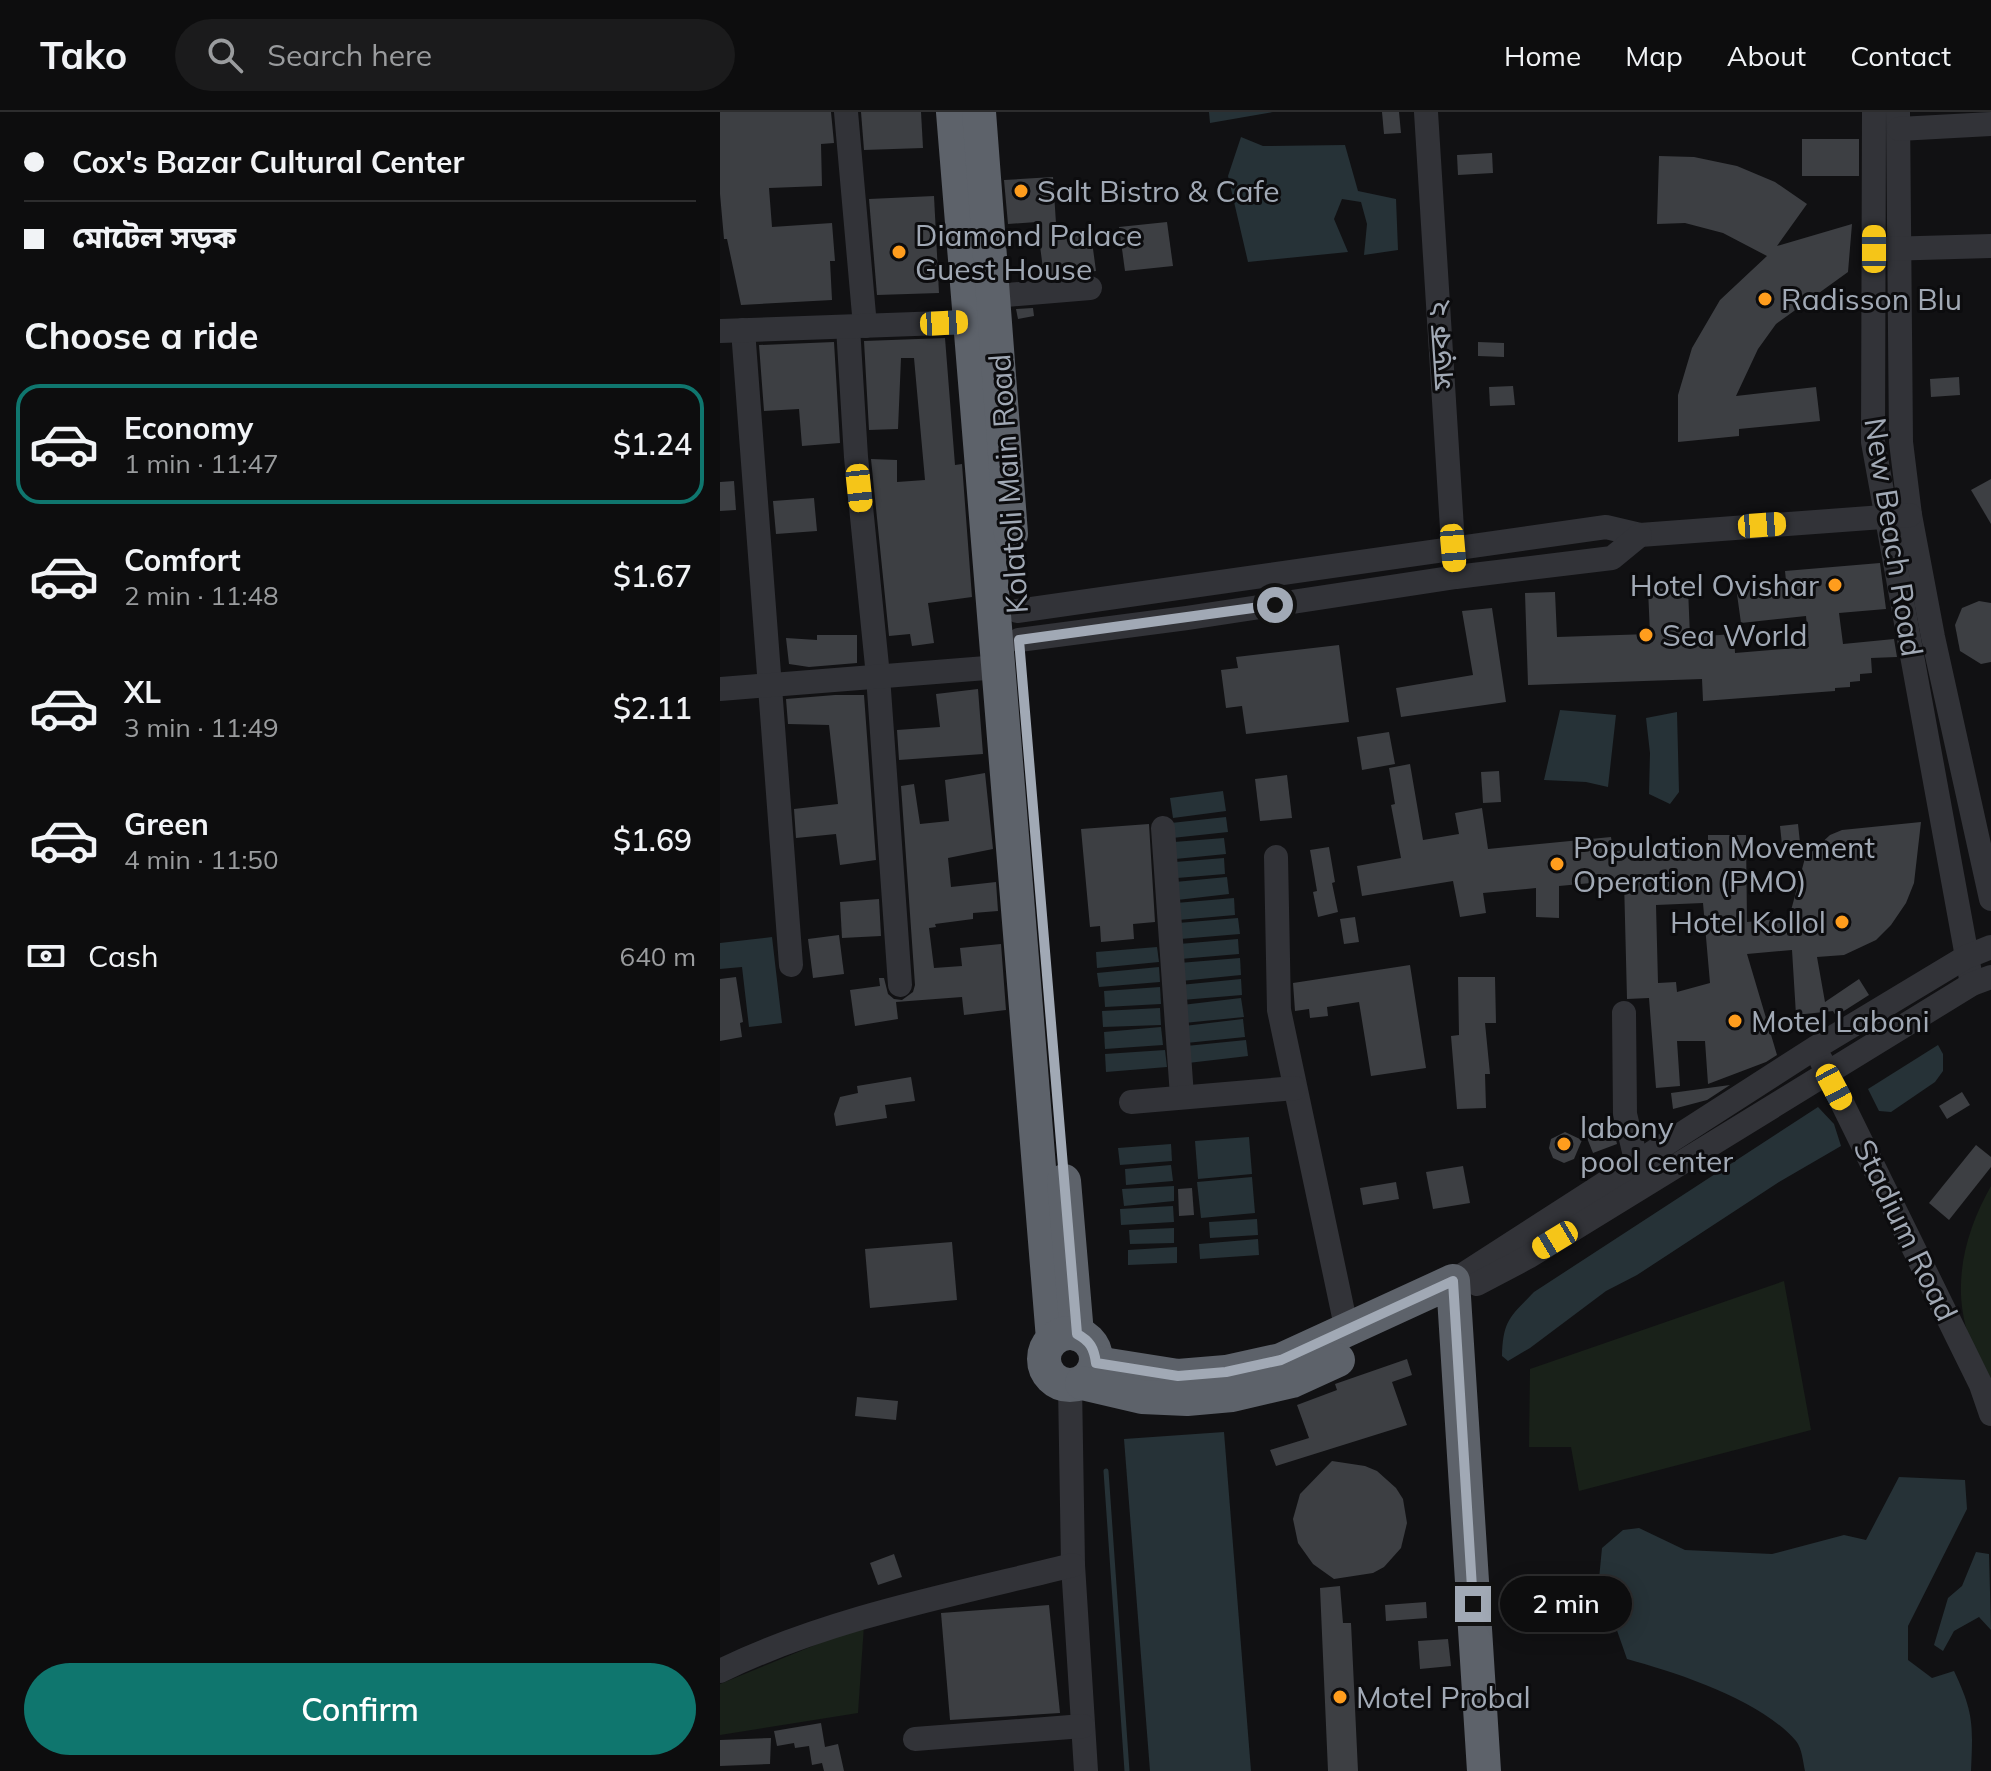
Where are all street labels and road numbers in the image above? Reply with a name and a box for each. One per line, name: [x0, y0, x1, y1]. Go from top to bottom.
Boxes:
street label: সড়ক ২: [1418, 299, 1462, 392]
street label: Kolatoli Main Road: [980, 353, 1036, 615]
street label: New Beach Road: [1856, 415, 1932, 659]
street label: Stadium Road: [1846, 1133, 1966, 1327]

